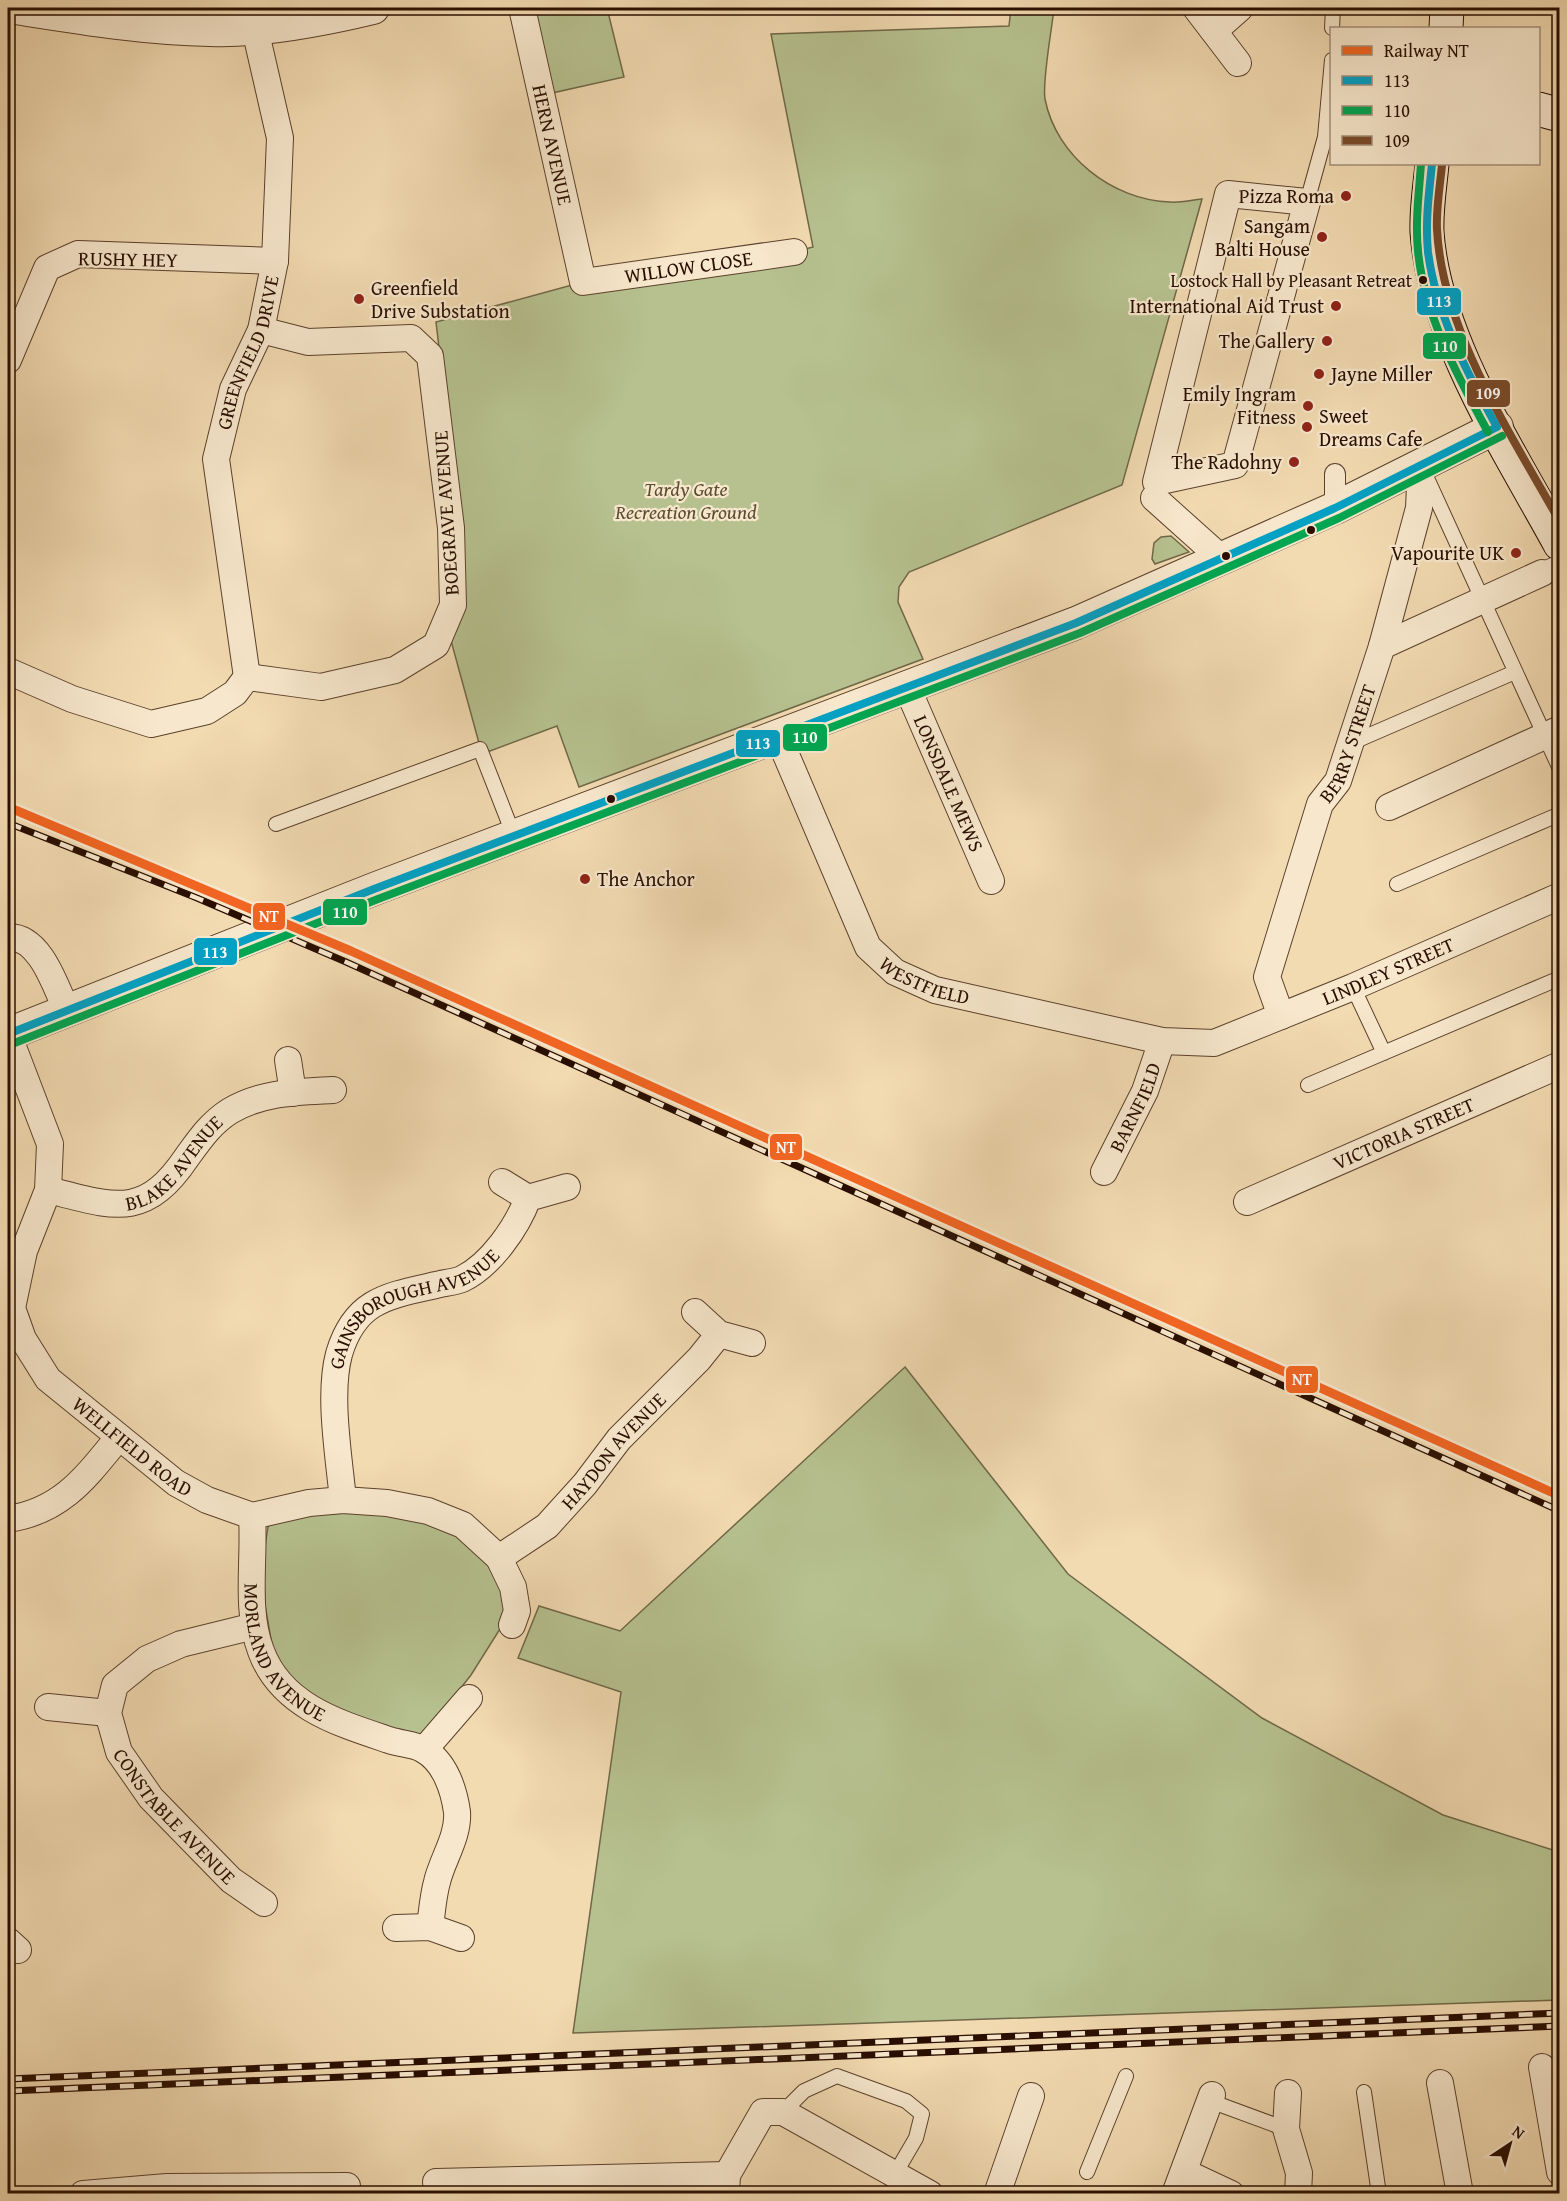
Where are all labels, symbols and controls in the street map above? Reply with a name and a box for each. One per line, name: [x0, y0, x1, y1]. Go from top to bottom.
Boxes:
legend: [1330, 27, 1540, 165]
text: Railway NT: [1384, 37, 1469, 64]
text: 113: [1384, 67, 1410, 94]
street label: HERN AVENUE: [525, 82, 580, 208]
text: 110: [1384, 97, 1410, 124]
text: 109: [1384, 127, 1410, 154]
place label: Pizza Roma: [1239, 181, 1335, 210]
marker: Pizza Roma: [1339, 189, 1353, 203]
place label: Sangam Balti House: [1215, 211, 1311, 263]
marker: Sangam Balti House: [1315, 230, 1329, 244]
street label: RUSHY HEY: [78, 243, 178, 274]
street label: WILLOW CLOSE: [622, 243, 754, 290]
place label: Lostock Hall by Pleasant Retreat: [1170, 267, 1413, 294]
street label: GREENFIELD DRIVE: [209, 273, 286, 432]
place label: Greenfield Drive Substation: [371, 273, 510, 325]
marker: Lostock Hall by Pleasant Retreat: [1417, 274, 1429, 286]
line badge: 113: [1416, 287, 1462, 316]
text: 113: [1427, 289, 1451, 313]
place label: International Aid Trust: [1130, 291, 1324, 320]
marker: Greenfield Drive Substation: [352, 292, 366, 306]
marker: International Aid Trust: [1329, 299, 1343, 313]
place label: The Gallery: [1219, 326, 1315, 355]
line badge: 110: [1422, 332, 1467, 360]
marker: The Gallery: [1320, 334, 1334, 348]
text: 110: [1433, 334, 1457, 358]
place label: Jayne Miller: [1328, 359, 1433, 388]
marker: Jayne Miller: [1312, 367, 1326, 381]
place label: Emily Ingram Fitness: [1183, 379, 1297, 431]
line badge: 109: [1466, 379, 1511, 408]
text: 109: [1476, 381, 1500, 405]
marker: Emily Ingram Fitness: [1301, 399, 1315, 413]
place label: Sweet Dreams Cafe: [1319, 401, 1423, 453]
marker: Sweet Dreams Cafe: [1300, 420, 1314, 434]
street label: BOEGRAVE AVENUE: [425, 430, 466, 596]
place label: The Radohny: [1172, 447, 1282, 476]
marker: The Radohny: [1287, 455, 1301, 469]
park label: Tardy Gate Recreation Ground: [614, 474, 757, 526]
unlabelled marker: [1305, 524, 1317, 536]
place label: Vapourite UK: [1391, 538, 1504, 567]
marker: Vapourite UK: [1509, 546, 1523, 560]
unlabelled marker: [1220, 550, 1232, 562]
street label: BERRY STREET: [1311, 680, 1383, 809]
street label: LONSDALE MEWS: [907, 710, 992, 856]
line badge: 110: [782, 723, 828, 752]
text: 110: [793, 725, 817, 749]
line badge: 113: [735, 729, 781, 758]
text: 113: [746, 731, 770, 755]
unlabelled marker: [605, 793, 617, 805]
place label: The Anchor: [597, 864, 695, 893]
marker: The Anchor: [578, 872, 592, 886]
line badge: 110: [322, 898, 368, 926]
text: 110: [333, 900, 357, 924]
line badge: NT: [252, 902, 286, 931]
text: NT: [259, 904, 280, 928]
street label: LINDLEY STREET: [1317, 929, 1459, 1012]
line badge: 113: [193, 937, 238, 966]
text: 113: [203, 940, 227, 964]
street label: WESTFIELD: [873, 949, 972, 1011]
street label: BARNFIELD: [1101, 1058, 1168, 1157]
street label: VICTORIA STREET: [1328, 1089, 1479, 1177]
street label: BLAKE AVENUE: [123, 1108, 229, 1218]
line badge: NT: [769, 1133, 803, 1161]
text: NT: [776, 1135, 797, 1159]
street label: GAINSBOROUGH AVENUE: [321, 1242, 506, 1371]
line badge: NT: [1285, 1365, 1319, 1394]
text: NT: [1292, 1367, 1313, 1391]
street label: HAYDON AVENUE: [554, 1385, 672, 1516]
street label: WELLFIELD ROAD: [66, 1390, 198, 1503]
street label: MORLAND AVENUE: [238, 1583, 331, 1728]
street label: CONSTABLE AVENUE: [106, 1742, 243, 1891]
north arrow: [1480, 2114, 1540, 2174]
text: N: [1507, 2119, 1530, 2145]

